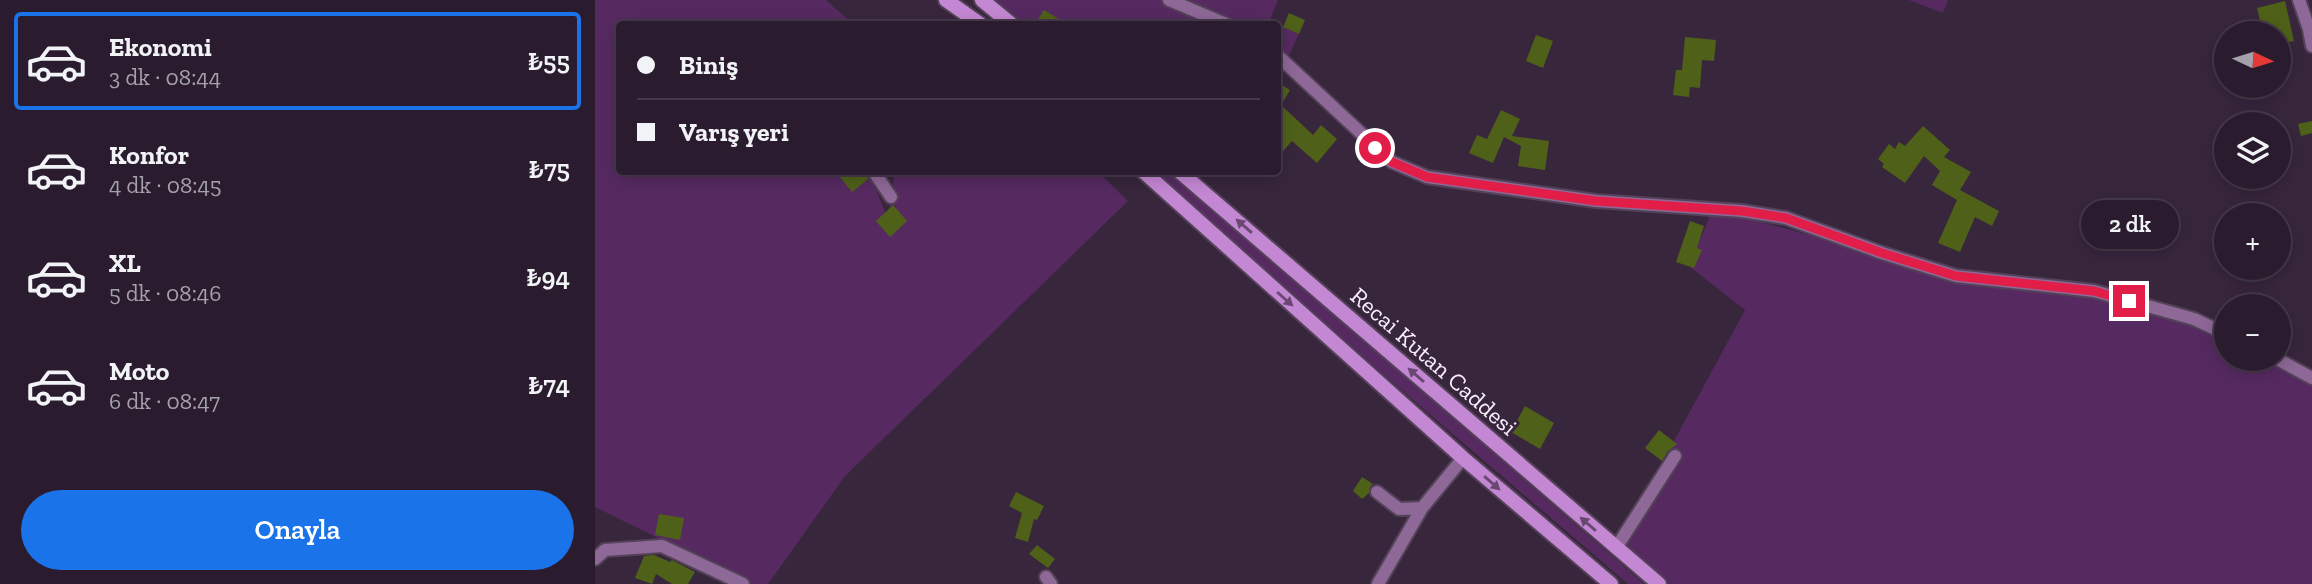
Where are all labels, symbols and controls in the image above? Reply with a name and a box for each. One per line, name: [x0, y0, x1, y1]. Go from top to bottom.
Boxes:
north arrow: [2214, 21, 2291, 98]
map controls: [2214, 21, 2291, 371]
icon: car: [25, 30, 88, 93]
text: Ekonomi: [109, 31, 212, 63]
text: ₺55: [527, 45, 570, 77]
text: Biniş: [679, 49, 738, 81]
text: 3 dk · 08:44: [109, 63, 221, 91]
button: layers: [2214, 112, 2291, 189]
text: Varış yeri: [679, 116, 789, 148]
route start: [1359, 132, 1391, 164]
icon: car: [25, 138, 88, 201]
text: Konfor: [109, 139, 189, 171]
text: ₺75: [528, 153, 570, 185]
text: 4 dk · 08:45: [109, 171, 222, 199]
callout: 2 dk: [2080, 200, 2178, 248]
button: +: [2214, 203, 2291, 280]
text: 2 dk: [2109, 210, 2151, 238]
one-way arrow: [1235, 218, 1253, 234]
icon: car: [25, 246, 88, 309]
text: XL: [109, 247, 141, 279]
text: ₺94: [526, 261, 570, 293]
text: 5 dk · 08:46: [109, 279, 221, 307]
street label: Recai Kutan Caddesi: [1345, 281, 1523, 441]
route end: [2113, 285, 2145, 317]
one-way arrow: [1276, 291, 1293, 307]
button: −: [2214, 294, 2291, 371]
icon: car: [25, 354, 88, 417]
text: Moto: [109, 355, 169, 387]
one-way arrow: [1407, 367, 1425, 383]
text: ₺74: [528, 369, 570, 401]
text: 6 dk · 08:47: [109, 387, 220, 415]
one-way arrow: [1484, 475, 1501, 490]
button: Onayla: [21, 490, 574, 570]
one-way arrow: [1580, 517, 1597, 532]

